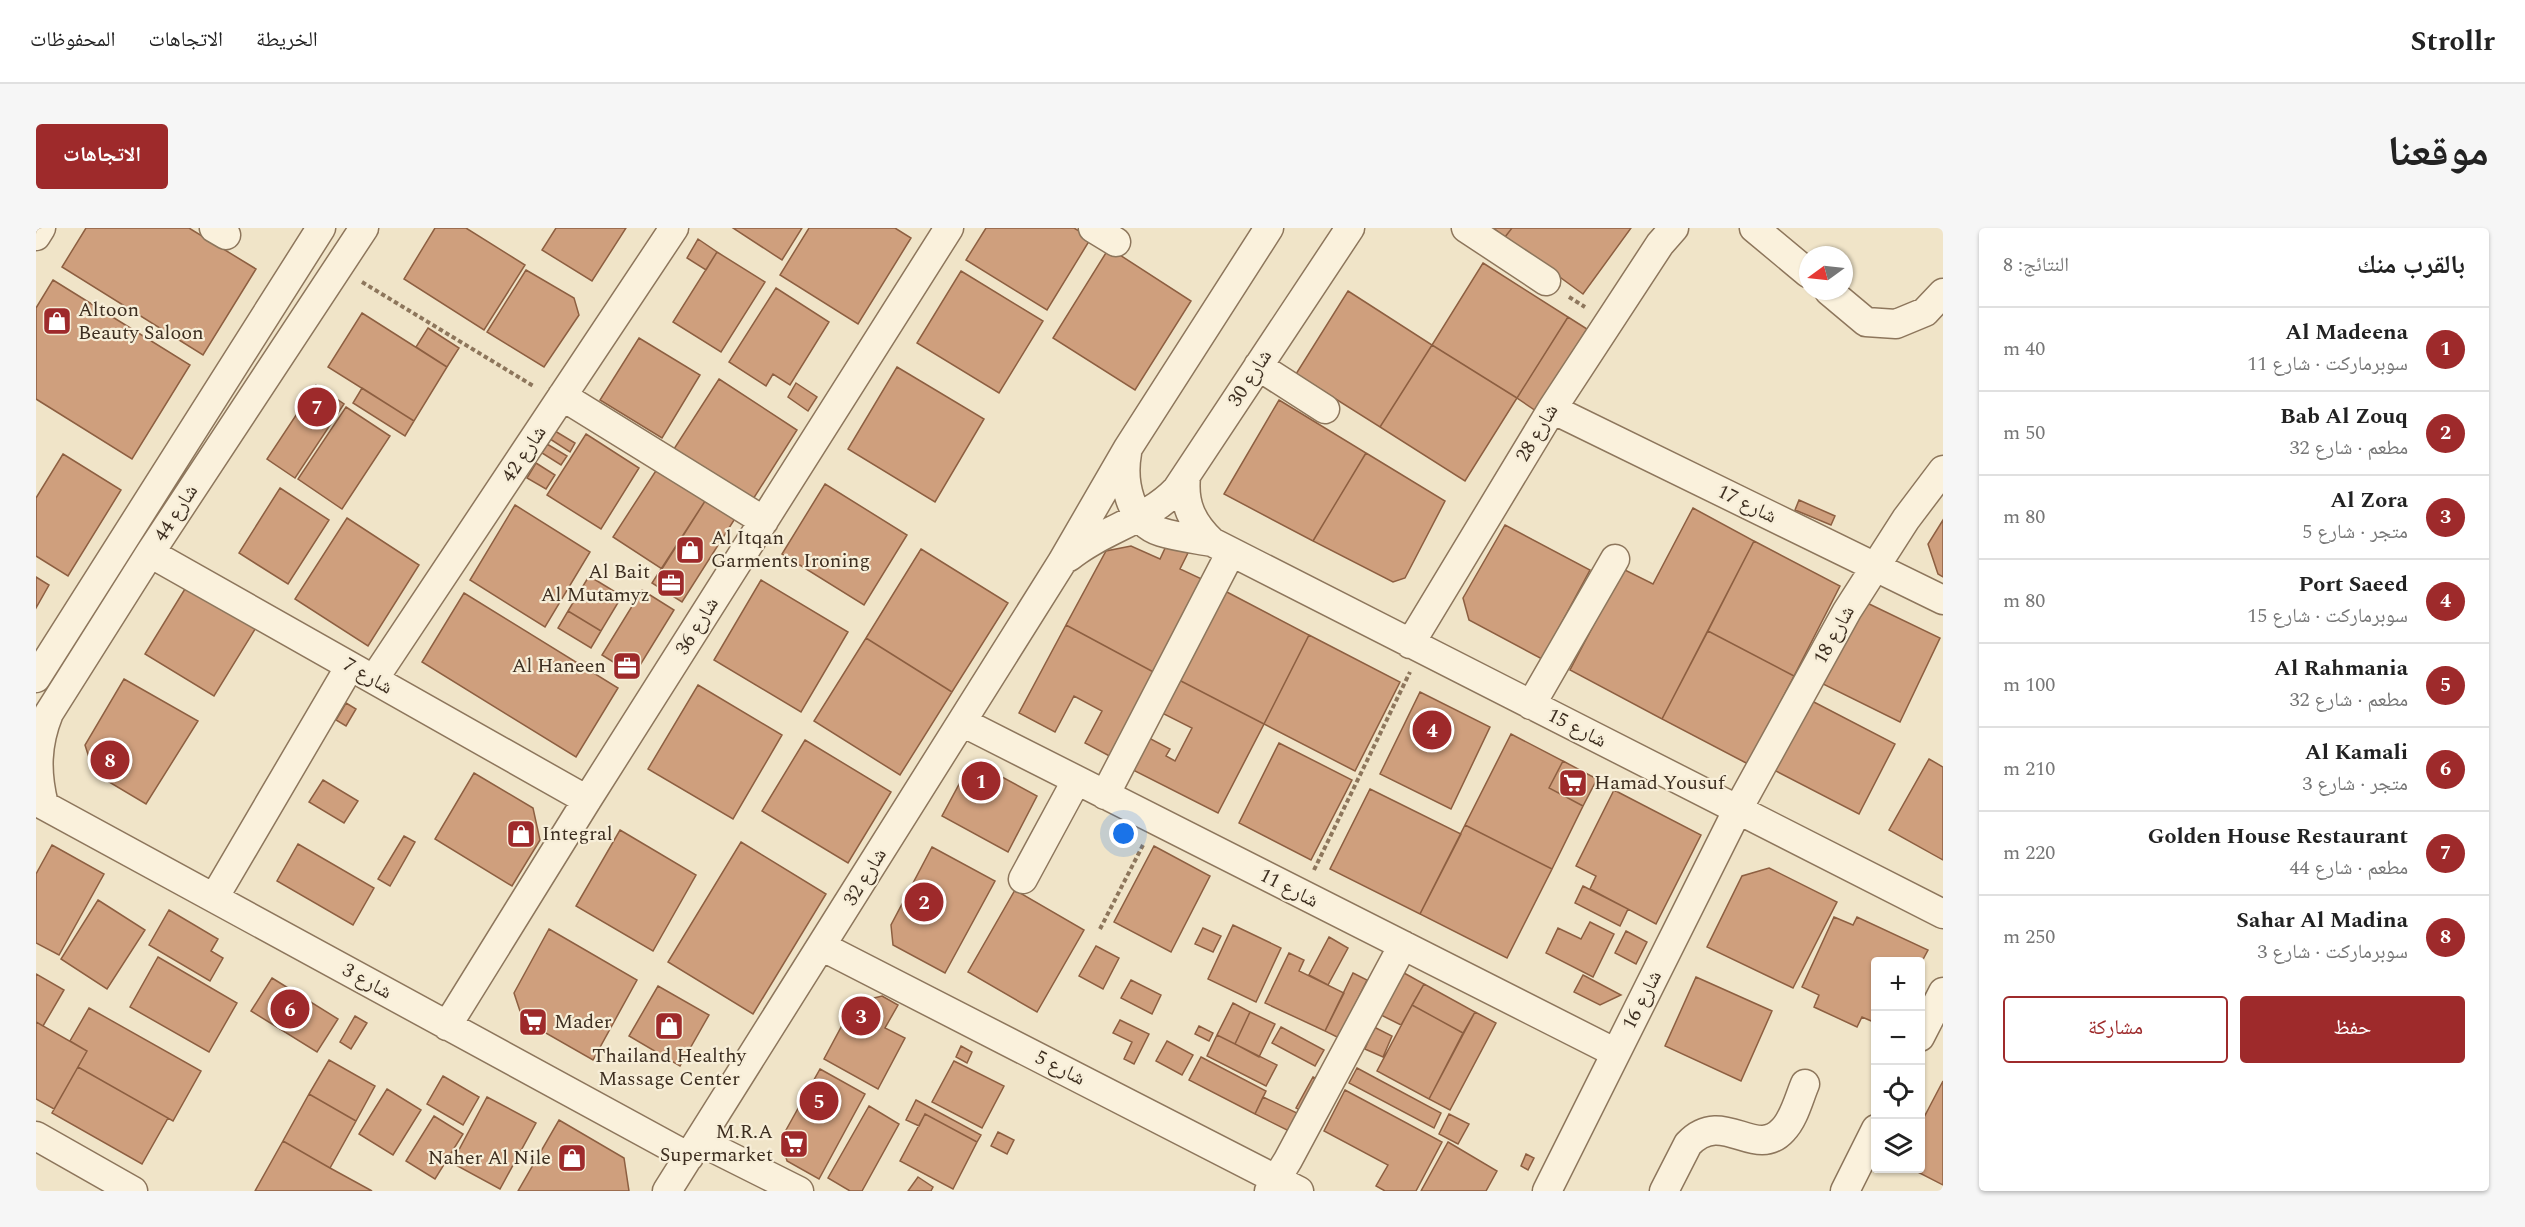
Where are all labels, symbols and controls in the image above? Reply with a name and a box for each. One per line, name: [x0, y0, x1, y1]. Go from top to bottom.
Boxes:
text: Strollr: [2411, 20, 2495, 63]
text: المحفوظات: [30, 24, 115, 56]
text: الاتجاهات: [148, 24, 223, 56]
text: الخريطة: [256, 24, 318, 56]
text: موقعنا: [2388, 121, 2489, 184]
button: الاتجاهات: [36, 124, 168, 189]
text: بالقرب منك: [2357, 245, 2465, 285]
north arrow: [1799, 246, 1853, 300]
text: النتائج: 8: [2003, 250, 2069, 280]
place label: Altoon Beauty Saloon: [78, 295, 204, 348]
shop icon: Altoon Beauty Saloon: [41, 305, 73, 337]
text: Al Madeena: [2285, 316, 2408, 349]
text: 40 m: [2003, 334, 2045, 364]
text: 1: [2440, 334, 2451, 364]
street label: شارع 30: [1220, 343, 1280, 413]
text: سوبرماركت · شارع 11: [2247, 349, 2408, 379]
pin: 7: [298, 384, 336, 429]
street label: شارع 28: [1508, 398, 1566, 468]
text: Bab Al Zouq: [2280, 400, 2408, 433]
text: 50 m: [2003, 418, 2045, 448]
text: 2: [2440, 418, 2451, 448]
street label: شارع 42: [494, 419, 554, 489]
text: مطعم · شارع 32: [2289, 433, 2408, 463]
street label: شارع 17: [1712, 477, 1782, 531]
street label: شارع 44: [146, 478, 206, 548]
text: Al Zora: [2330, 484, 2408, 517]
text: 80 m: [2003, 502, 2045, 532]
text: 3: [2440, 502, 2451, 532]
text: متجر · شارع 5: [2302, 517, 2408, 547]
place label: Al Itqan Garments Ironing: [711, 523, 870, 576]
shop icon: Al Itqan Garments Ironing: [674, 534, 706, 566]
place label: Al Bait Al Mutamyz: [541, 557, 650, 610]
office icon: Al Bait Al Mutamyz: [655, 567, 687, 599]
text: Port Saeed: [2299, 568, 2408, 601]
text: 80 m: [2003, 586, 2045, 616]
text: 4: [2440, 586, 2451, 616]
street label: شارع 36: [668, 591, 726, 661]
street label: شارع 18: [1806, 600, 1862, 670]
text: سوبرماركت · شارع 15: [2247, 601, 2408, 631]
street label: شارع 7: [338, 650, 398, 702]
office icon: Al Haneen: [611, 650, 643, 682]
place label: Al Haneen: [512, 651, 606, 681]
text: Al Rahmania: [2274, 652, 2408, 685]
text: 100 m: [2003, 670, 2055, 700]
text: 5: [2440, 670, 2451, 700]
text: مطعم · شارع 32: [2289, 685, 2408, 715]
street label: شارع 15: [1542, 700, 1612, 756]
pin: 4: [1412, 708, 1452, 752]
text: Al Kamali: [2305, 736, 2408, 769]
pin: 8: [90, 738, 130, 782]
text: 210 m: [2003, 754, 2055, 784]
text: 6: [2440, 754, 2451, 784]
pin: 1: [962, 758, 1000, 804]
supermarket icon: Hamad Yousuf: [1557, 767, 1589, 799]
place label: Hamad Yousuf: [1594, 768, 1727, 798]
text: متجر · شارع 3: [2302, 769, 2408, 799]
shop icon: Integral: [505, 818, 537, 850]
place label: Integral: [542, 819, 613, 849]
your location: [1109, 819, 1138, 848]
text: Golden House Restaurant: [2148, 820, 2408, 853]
text: 220 m: [2003, 838, 2055, 868]
text: 7: [2440, 838, 2451, 868]
street label: شارع 32: [836, 842, 894, 912]
text: مطعم · شارع 44: [2289, 853, 2408, 883]
street label: شارع 11: [1254, 860, 1324, 916]
pin: 2: [904, 880, 944, 924]
text: Sahar Al Madina: [2236, 904, 2408, 937]
text: 250 m: [2003, 922, 2055, 952]
text: 8: [2440, 922, 2451, 952]
text: سوبرماركت · شارع 3: [2257, 937, 2408, 967]
street label: شارع 3: [337, 955, 397, 1007]
map controls: [1871, 957, 1925, 1173]
button: +: [1871, 957, 1925, 1011]
street label: شارع 16: [1614, 965, 1670, 1035]
pin: 6: [270, 986, 310, 1032]
pin: 3: [842, 994, 880, 1038]
button: مشاركة: [2003, 996, 2228, 1063]
button: حفظ: [2240, 996, 2465, 1063]
supermarket icon: Mader: [517, 1006, 549, 1038]
place label: Mader: [554, 1007, 612, 1037]
shop icon: Thailand Healthy Massage Center: [653, 1010, 685, 1042]
button: −: [1871, 1011, 1925, 1065]
place label: Thailand Healthy Massage Center: [592, 1041, 747, 1094]
street label: شارع 5: [1030, 1043, 1090, 1093]
button: locate: [1871, 1065, 1925, 1119]
pin: 5: [800, 1078, 838, 1124]
place label: M.R.A Supermarket: [660, 1117, 773, 1170]
button: layers: [1871, 1119, 1925, 1173]
supermarket icon: M.R.A Supermarket: [778, 1128, 810, 1160]
shop icon: Naher Al Nile: [556, 1142, 588, 1174]
place label: Naher Al Nile: [428, 1143, 551, 1173]

